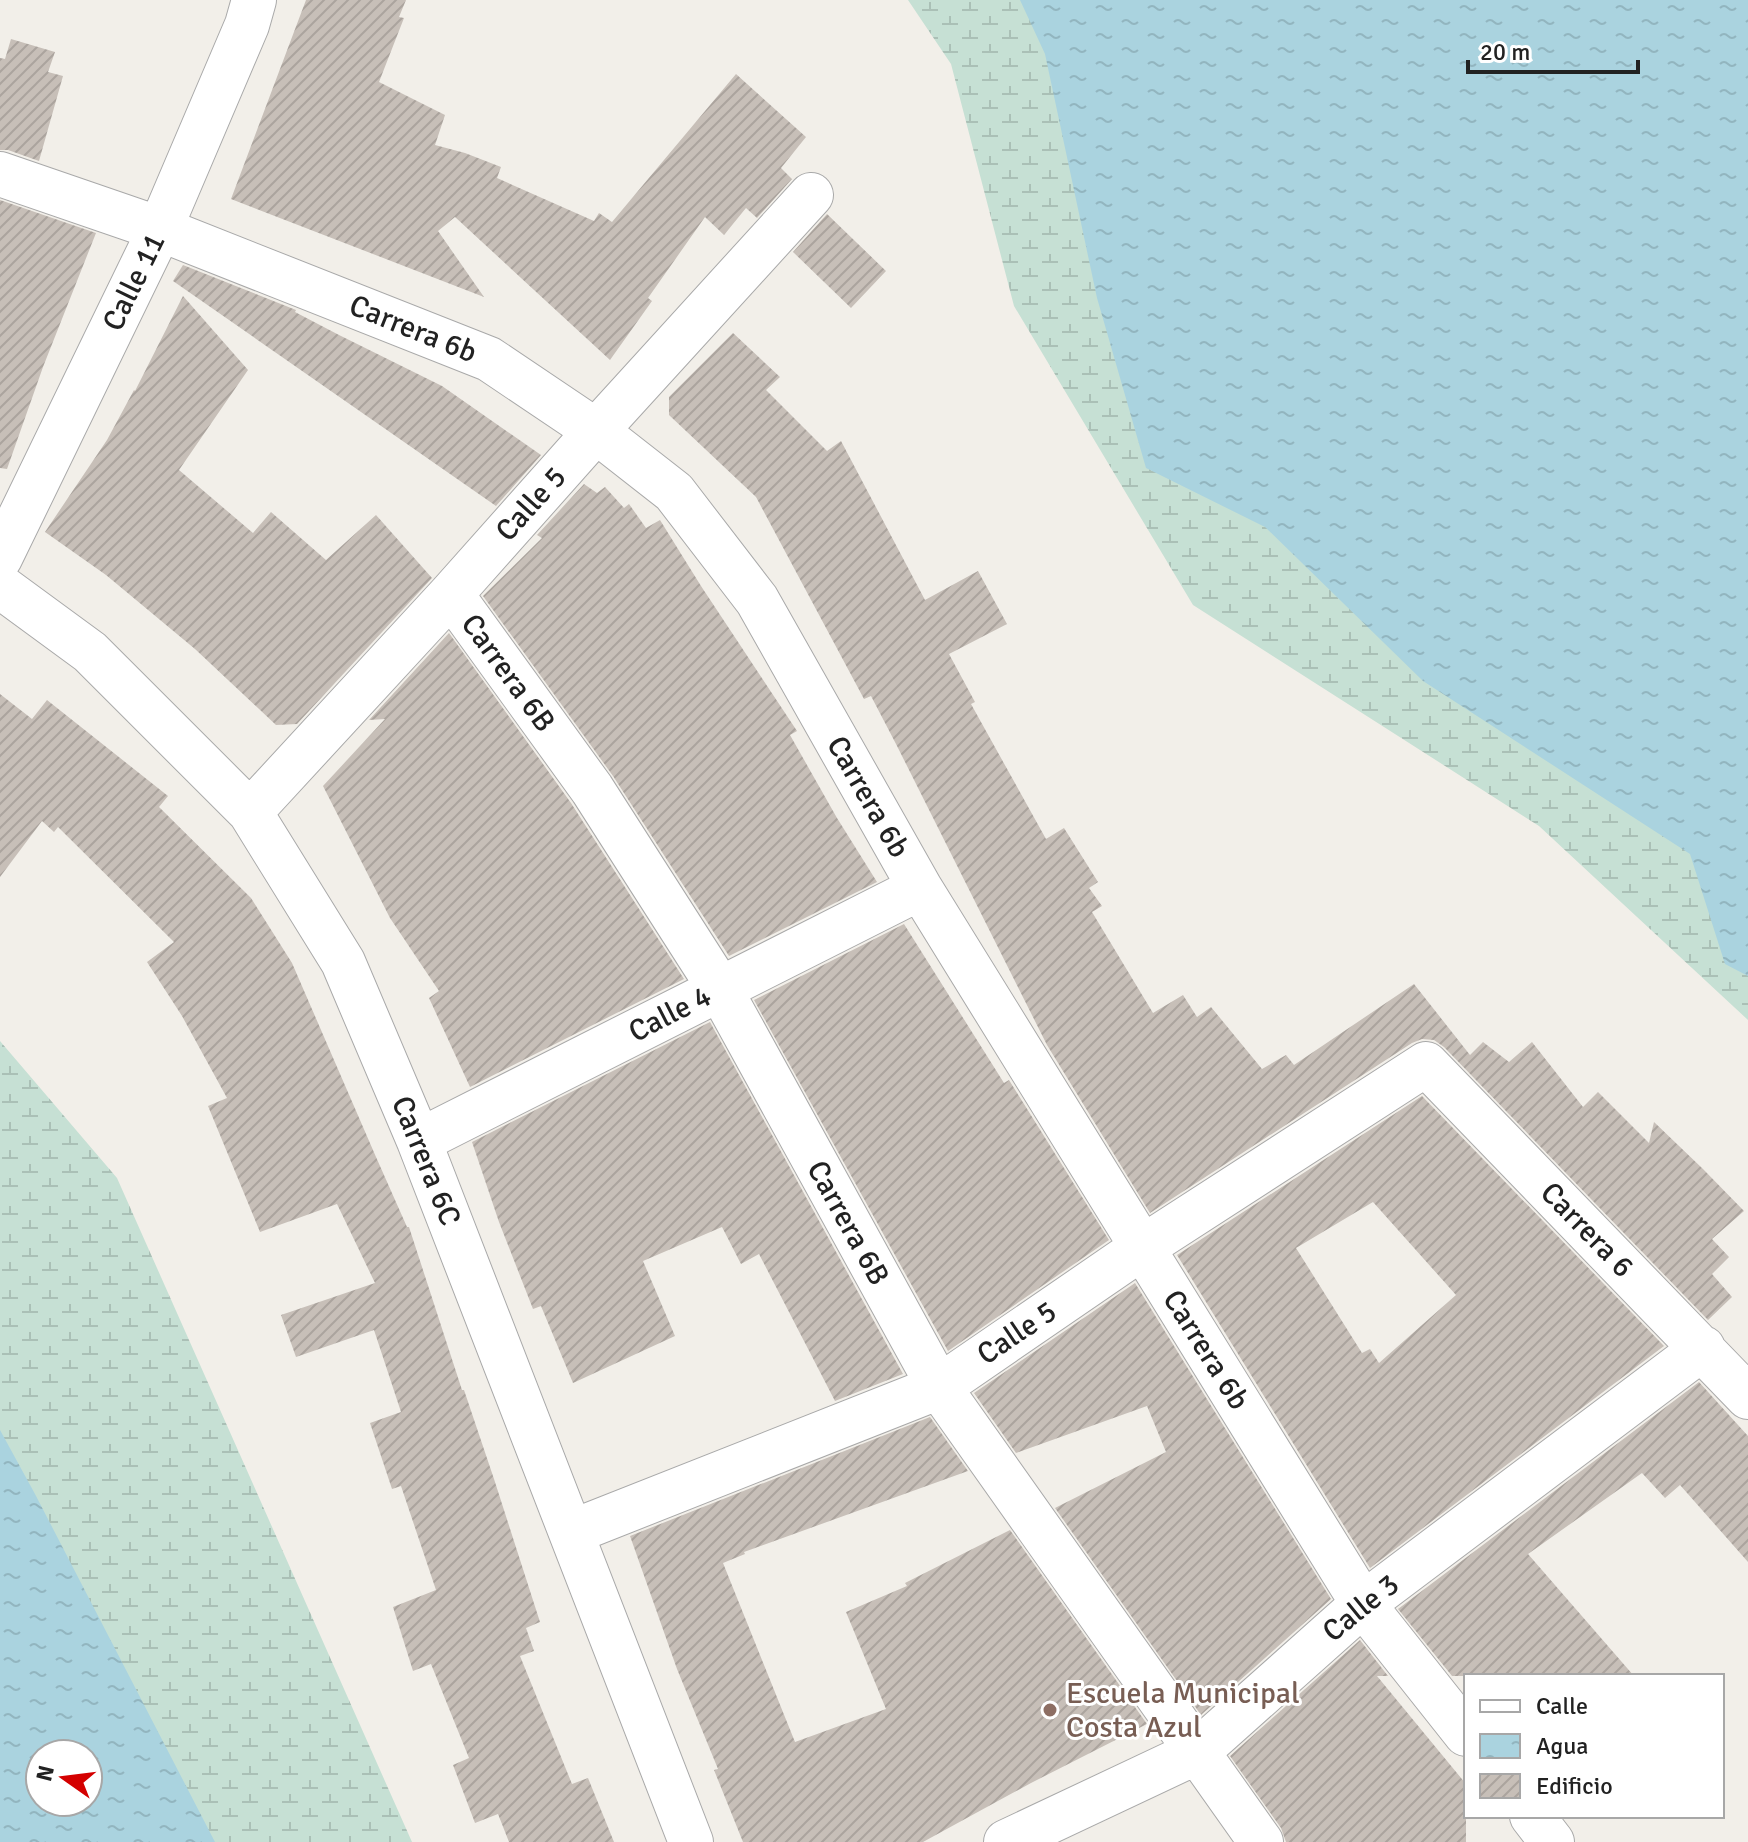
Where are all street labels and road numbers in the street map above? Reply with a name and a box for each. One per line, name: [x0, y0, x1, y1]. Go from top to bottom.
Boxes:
street label: Calle 11: [95, 227, 173, 337]
street label: Carrera 6b: [344, 287, 482, 371]
street label: Calle 5: [488, 459, 574, 549]
street label: Carrera 6B: [453, 607, 563, 739]
street label: Carrera 6b: [818, 730, 918, 864]
street label: Calle 4: [622, 978, 718, 1050]
street label: Carrera 6C: [383, 1091, 469, 1231]
street label: Carrera 6B: [799, 1154, 897, 1292]
street label: Carrera 6: [1533, 1175, 1641, 1285]
street label: Carrera 6b: [1155, 1283, 1257, 1417]
street label: Calle 5: [970, 1293, 1064, 1373]
street label: Calle 3: [1315, 1566, 1407, 1650]

